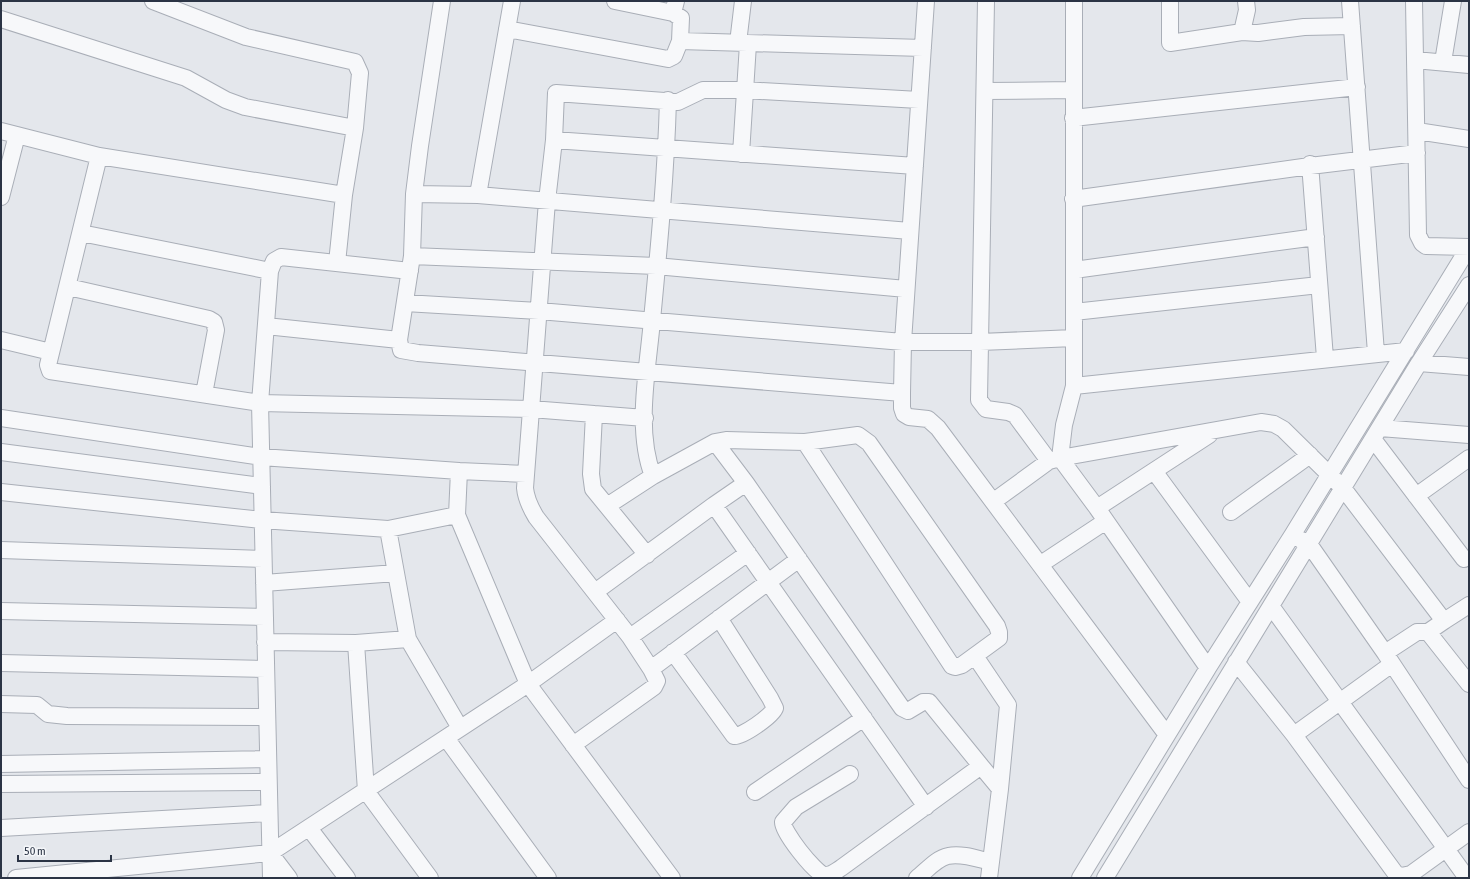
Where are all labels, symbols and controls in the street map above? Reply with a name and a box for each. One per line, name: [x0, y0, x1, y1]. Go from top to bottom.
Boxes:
scale bar: [18, 837, 111, 863]
text: 50 m: [24, 844, 46, 858]

